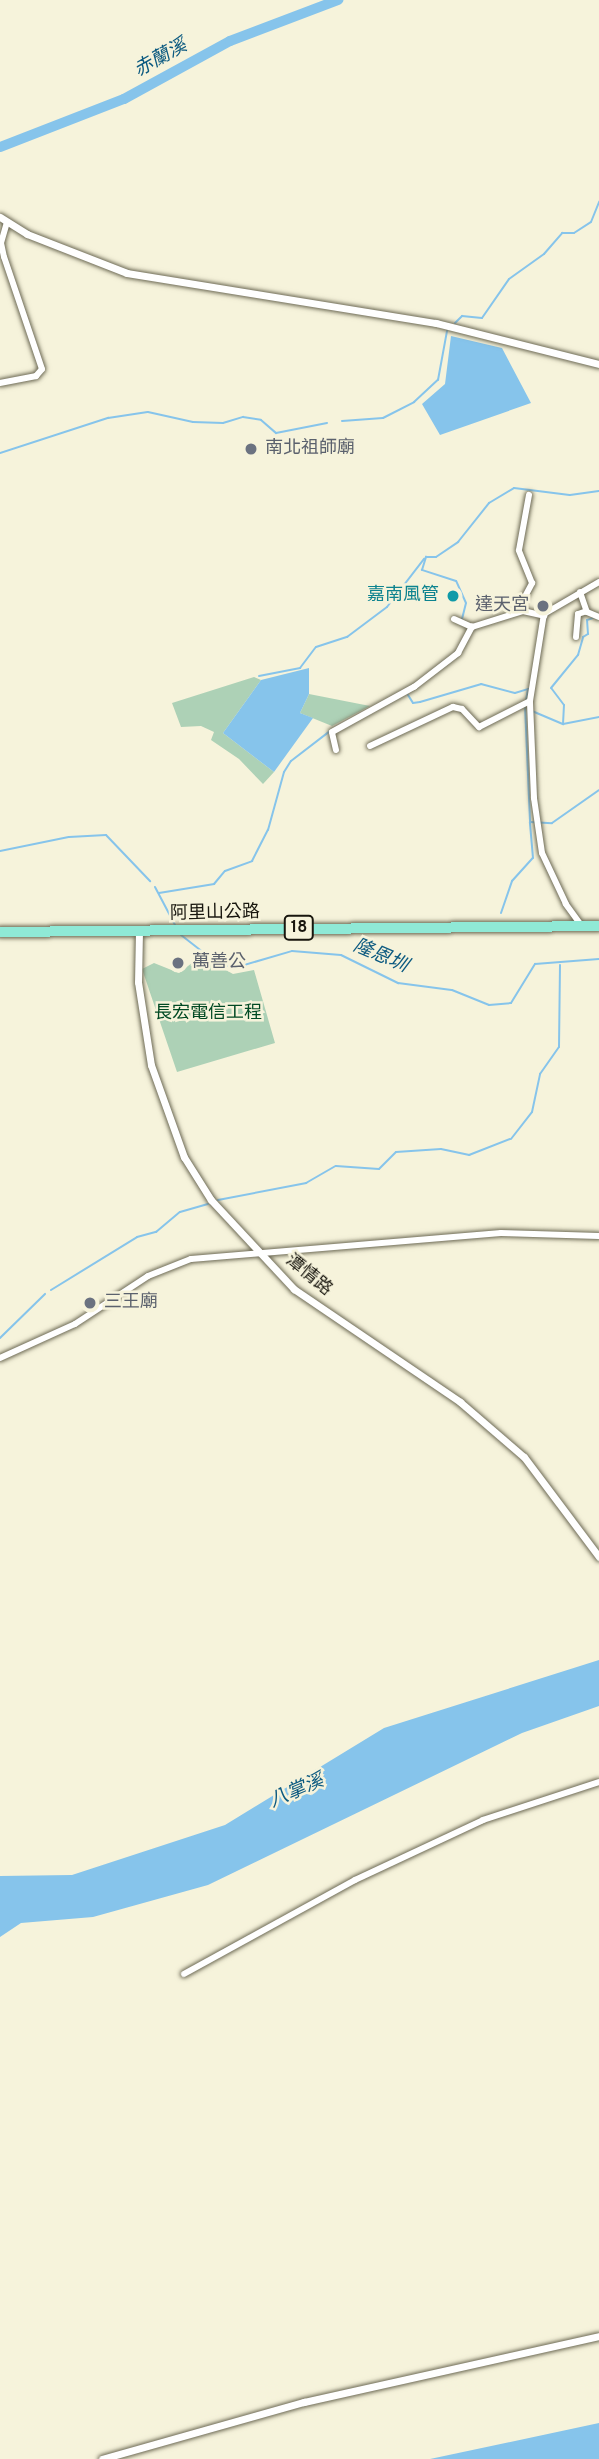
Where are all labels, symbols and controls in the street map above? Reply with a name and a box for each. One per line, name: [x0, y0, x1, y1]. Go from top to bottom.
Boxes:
water label: 赤蘭溪: [131, 35, 191, 83]
place label: 南北祖師廟: [265, 438, 355, 460]
marker: 南北祖師廟: [243, 441, 259, 457]
place label: 嘉南風管: [367, 585, 439, 607]
marker: 嘉南風管: [445, 588, 461, 604]
place label: 達天宮: [475, 595, 529, 617]
marker: 達天宮: [535, 598, 551, 614]
street label: 阿里山公路: [170, 902, 260, 926]
road number: 18: [283, 916, 315, 940]
water label: 隆恩圳: [349, 935, 411, 979]
place label: 萬善公: [192, 952, 246, 974]
marker: 萬善公: [170, 955, 186, 971]
park label: 長宏電信工程: [154, 1003, 262, 1025]
street label: 潭情路: [280, 1251, 336, 1301]
place label: 三王廟: [104, 1292, 158, 1314]
marker: 三王廟: [82, 1295, 98, 1311]
water label: 八掌溪: [266, 1770, 328, 1814]

